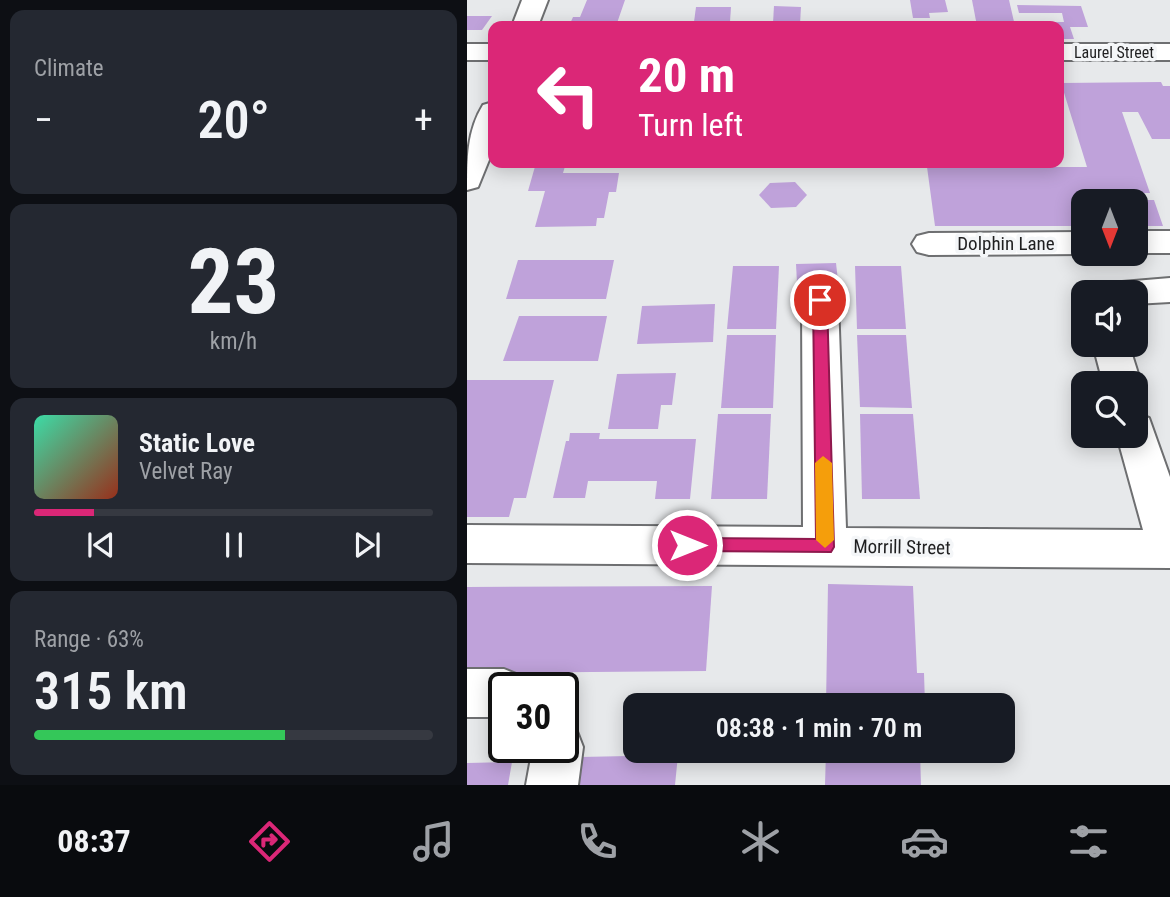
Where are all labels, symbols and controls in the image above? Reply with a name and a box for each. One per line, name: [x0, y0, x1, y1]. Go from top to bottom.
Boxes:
street label: Laurel Street: [1074, 43, 1154, 62]
text: 20 m: [638, 47, 735, 104]
icon: left: [523, 49, 614, 140]
text: Climate: [34, 55, 104, 82]
text: 20°: [197, 90, 270, 151]
text: −: [34, 98, 53, 142]
text: +: [414, 98, 433, 142]
text: Turn left: [638, 106, 743, 144]
north arrow: [1071, 189, 1148, 266]
map controls: [1071, 189, 1148, 448]
text: 23: [188, 229, 279, 335]
street label: Dolphin Lane: [957, 232, 1055, 255]
pin: [790, 270, 850, 330]
button: sound: [1071, 280, 1148, 357]
icon: arrive: [801, 281, 839, 319]
text: km/h: [210, 328, 257, 355]
button: search: [1071, 371, 1148, 448]
text: Static Love: [139, 428, 255, 458]
text: Velvet Ray: [139, 458, 233, 485]
position arrow: [650, 508, 724, 582]
icon: previous: [82, 526, 120, 564]
icon: pause: [215, 526, 253, 564]
icon: next: [348, 526, 386, 564]
street label: Morrill Street: [853, 535, 951, 559]
text: Range · 63%: [34, 626, 144, 653]
text: 315 km: [34, 661, 188, 722]
speed limit sign: 30: [488, 672, 579, 763]
text: 08:38 · 1 min · 70 m: [716, 713, 922, 743]
icon: directions: [245, 817, 294, 866]
icon: music: [409, 817, 458, 866]
icon: phone: [573, 817, 622, 866]
icon: climate: [736, 817, 785, 866]
icon: car: [900, 817, 949, 866]
icon: filters: [1064, 817, 1113, 866]
text: 08:37: [57, 822, 131, 860]

